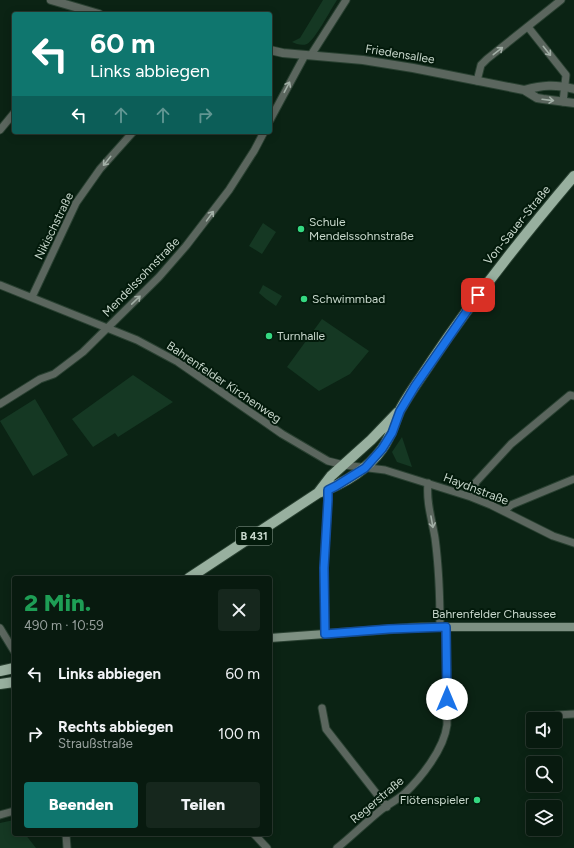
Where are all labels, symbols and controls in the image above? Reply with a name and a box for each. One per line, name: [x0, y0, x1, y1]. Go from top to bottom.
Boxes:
text: 60 m: [90, 26, 155, 60]
icon: left: [24, 28, 76, 80]
street label: Friedensallee: [364, 42, 436, 66]
one-way arrow: [543, 45, 552, 56]
one-way arrow: [493, 46, 504, 55]
text: Links abbiegen: [90, 60, 210, 82]
one-way arrow: [284, 81, 292, 93]
one-way arrow: [541, 96, 554, 104]
icon: left: [68, 104, 90, 126]
icon: ahead: [110, 104, 132, 126]
icon: ahead: [152, 104, 174, 126]
icon: right: [194, 104, 216, 126]
one-way arrow: [102, 156, 111, 167]
street label: Von-Sauer-Straße: [481, 182, 553, 267]
street label: Nikischstraße: [32, 190, 77, 262]
one-way arrow: [206, 210, 214, 221]
place label: Schule Mendelssohnstraße: [309, 215, 414, 243]
marker: Schule Mendelssohnstraße: [296, 224, 306, 234]
street label: Mendelssohnstraße: [100, 234, 183, 320]
pin: [461, 278, 495, 312]
icon: arrive: [467, 284, 489, 306]
place label: Schwimmbad: [312, 292, 385, 306]
marker: Schwimmbad: [299, 294, 309, 304]
one-way arrow: [131, 295, 141, 305]
place label: Turnhalle: [277, 329, 326, 343]
marker: Turnhalle: [264, 331, 274, 341]
street label: Bahrenfelder Kirchenweg: [164, 338, 284, 426]
street label: Haydnstraße: [441, 470, 511, 508]
one-way arrow: [428, 515, 436, 528]
road number: B 431: [236, 527, 272, 545]
text: 2 Min.: [24, 588, 91, 617]
button: close: [218, 589, 260, 631]
street label: Bahrenfelder Chaussee: [432, 607, 556, 621]
text: 490 m · 10:59: [24, 618, 104, 633]
icon: left: [24, 663, 46, 685]
text: Links abbiegen: [58, 665, 161, 683]
text: 60 m: [225, 665, 260, 683]
position arrow: [426, 678, 468, 720]
map controls: [526, 712, 562, 836]
button: sound: [526, 712, 562, 748]
text: Rechts abbiegen: [58, 718, 173, 736]
icon: right: [24, 723, 46, 745]
text: 100 m: [218, 725, 260, 743]
text: Straußstraße: [58, 736, 133, 751]
button: search: [526, 756, 562, 792]
street label: Regerstraße: [347, 773, 407, 826]
button: Beenden: [24, 782, 138, 828]
button: Teilen: [146, 782, 260, 828]
place label: Flötenspieler: [400, 793, 469, 807]
marker: Flötenspieler: [472, 795, 482, 805]
button: layers: [526, 800, 562, 836]

